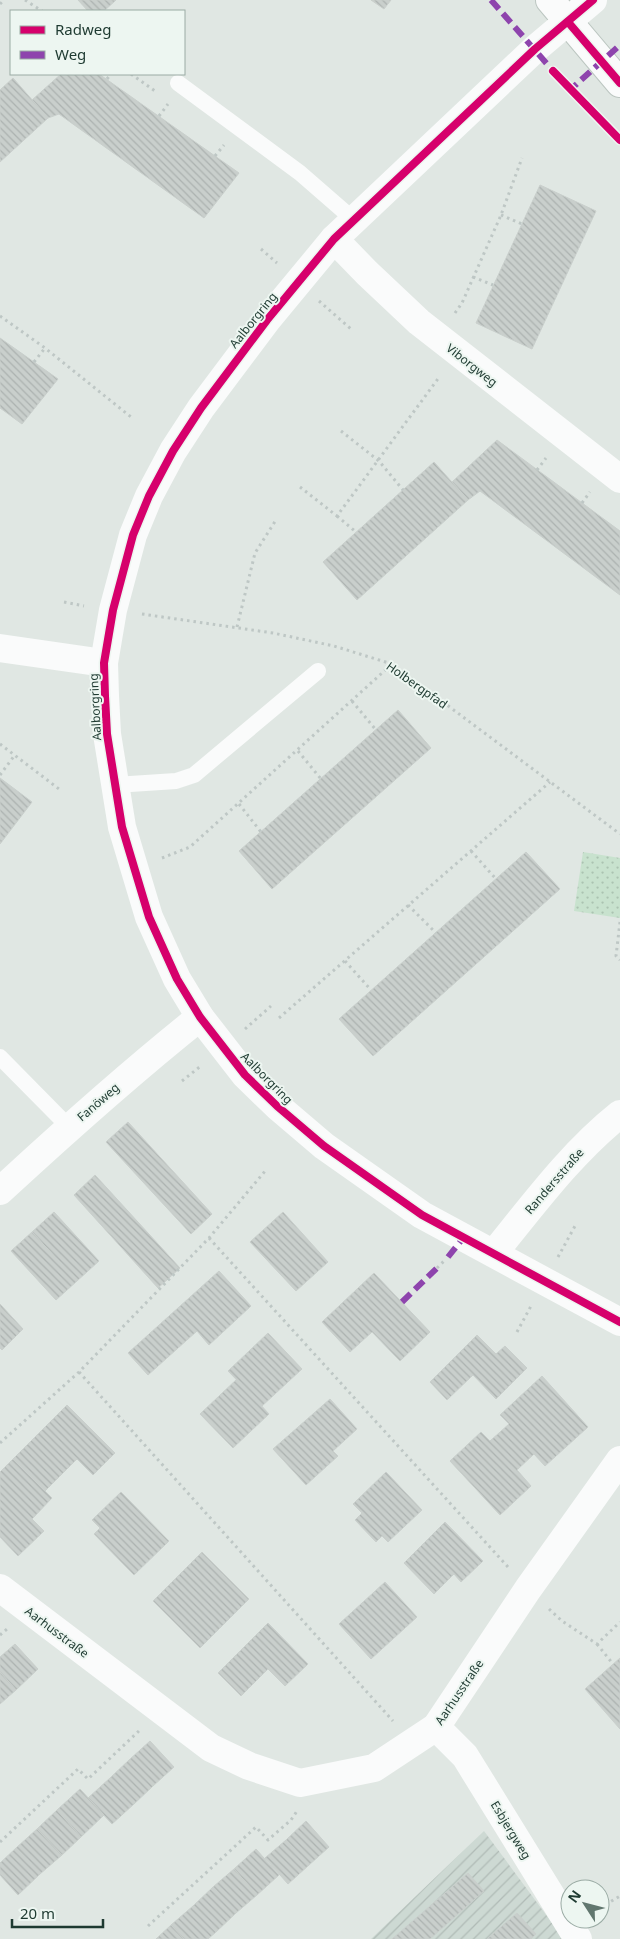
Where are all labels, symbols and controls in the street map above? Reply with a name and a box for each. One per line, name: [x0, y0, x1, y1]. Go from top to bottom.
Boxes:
legend: [10, 10, 185, 75]
text: Radweg: [55, 19, 111, 39]
text: Weg: [55, 44, 86, 64]
street label: Aalborgring: [225, 289, 281, 351]
street label: Viborgweg: [443, 340, 501, 390]
street label: Holbergpfad: [383, 658, 451, 712]
street label: Aalborgring: [85, 673, 105, 741]
street label: Aalborgring: [237, 1048, 297, 1108]
street label: Fanöweg: [73, 1079, 123, 1125]
street label: Randersstraße: [521, 1144, 588, 1218]
street label: Aarhusstraße: [22, 1602, 93, 1662]
street label: Aarhusstraße: [431, 1656, 487, 1728]
street label: Esbjergweg: [487, 1798, 535, 1862]
north arrow: [560, 1879, 610, 1929]
text: N: [563, 1886, 585, 1906]
scale bar: [12, 1896, 104, 1928]
text: 20 m: [20, 1903, 55, 1923]

